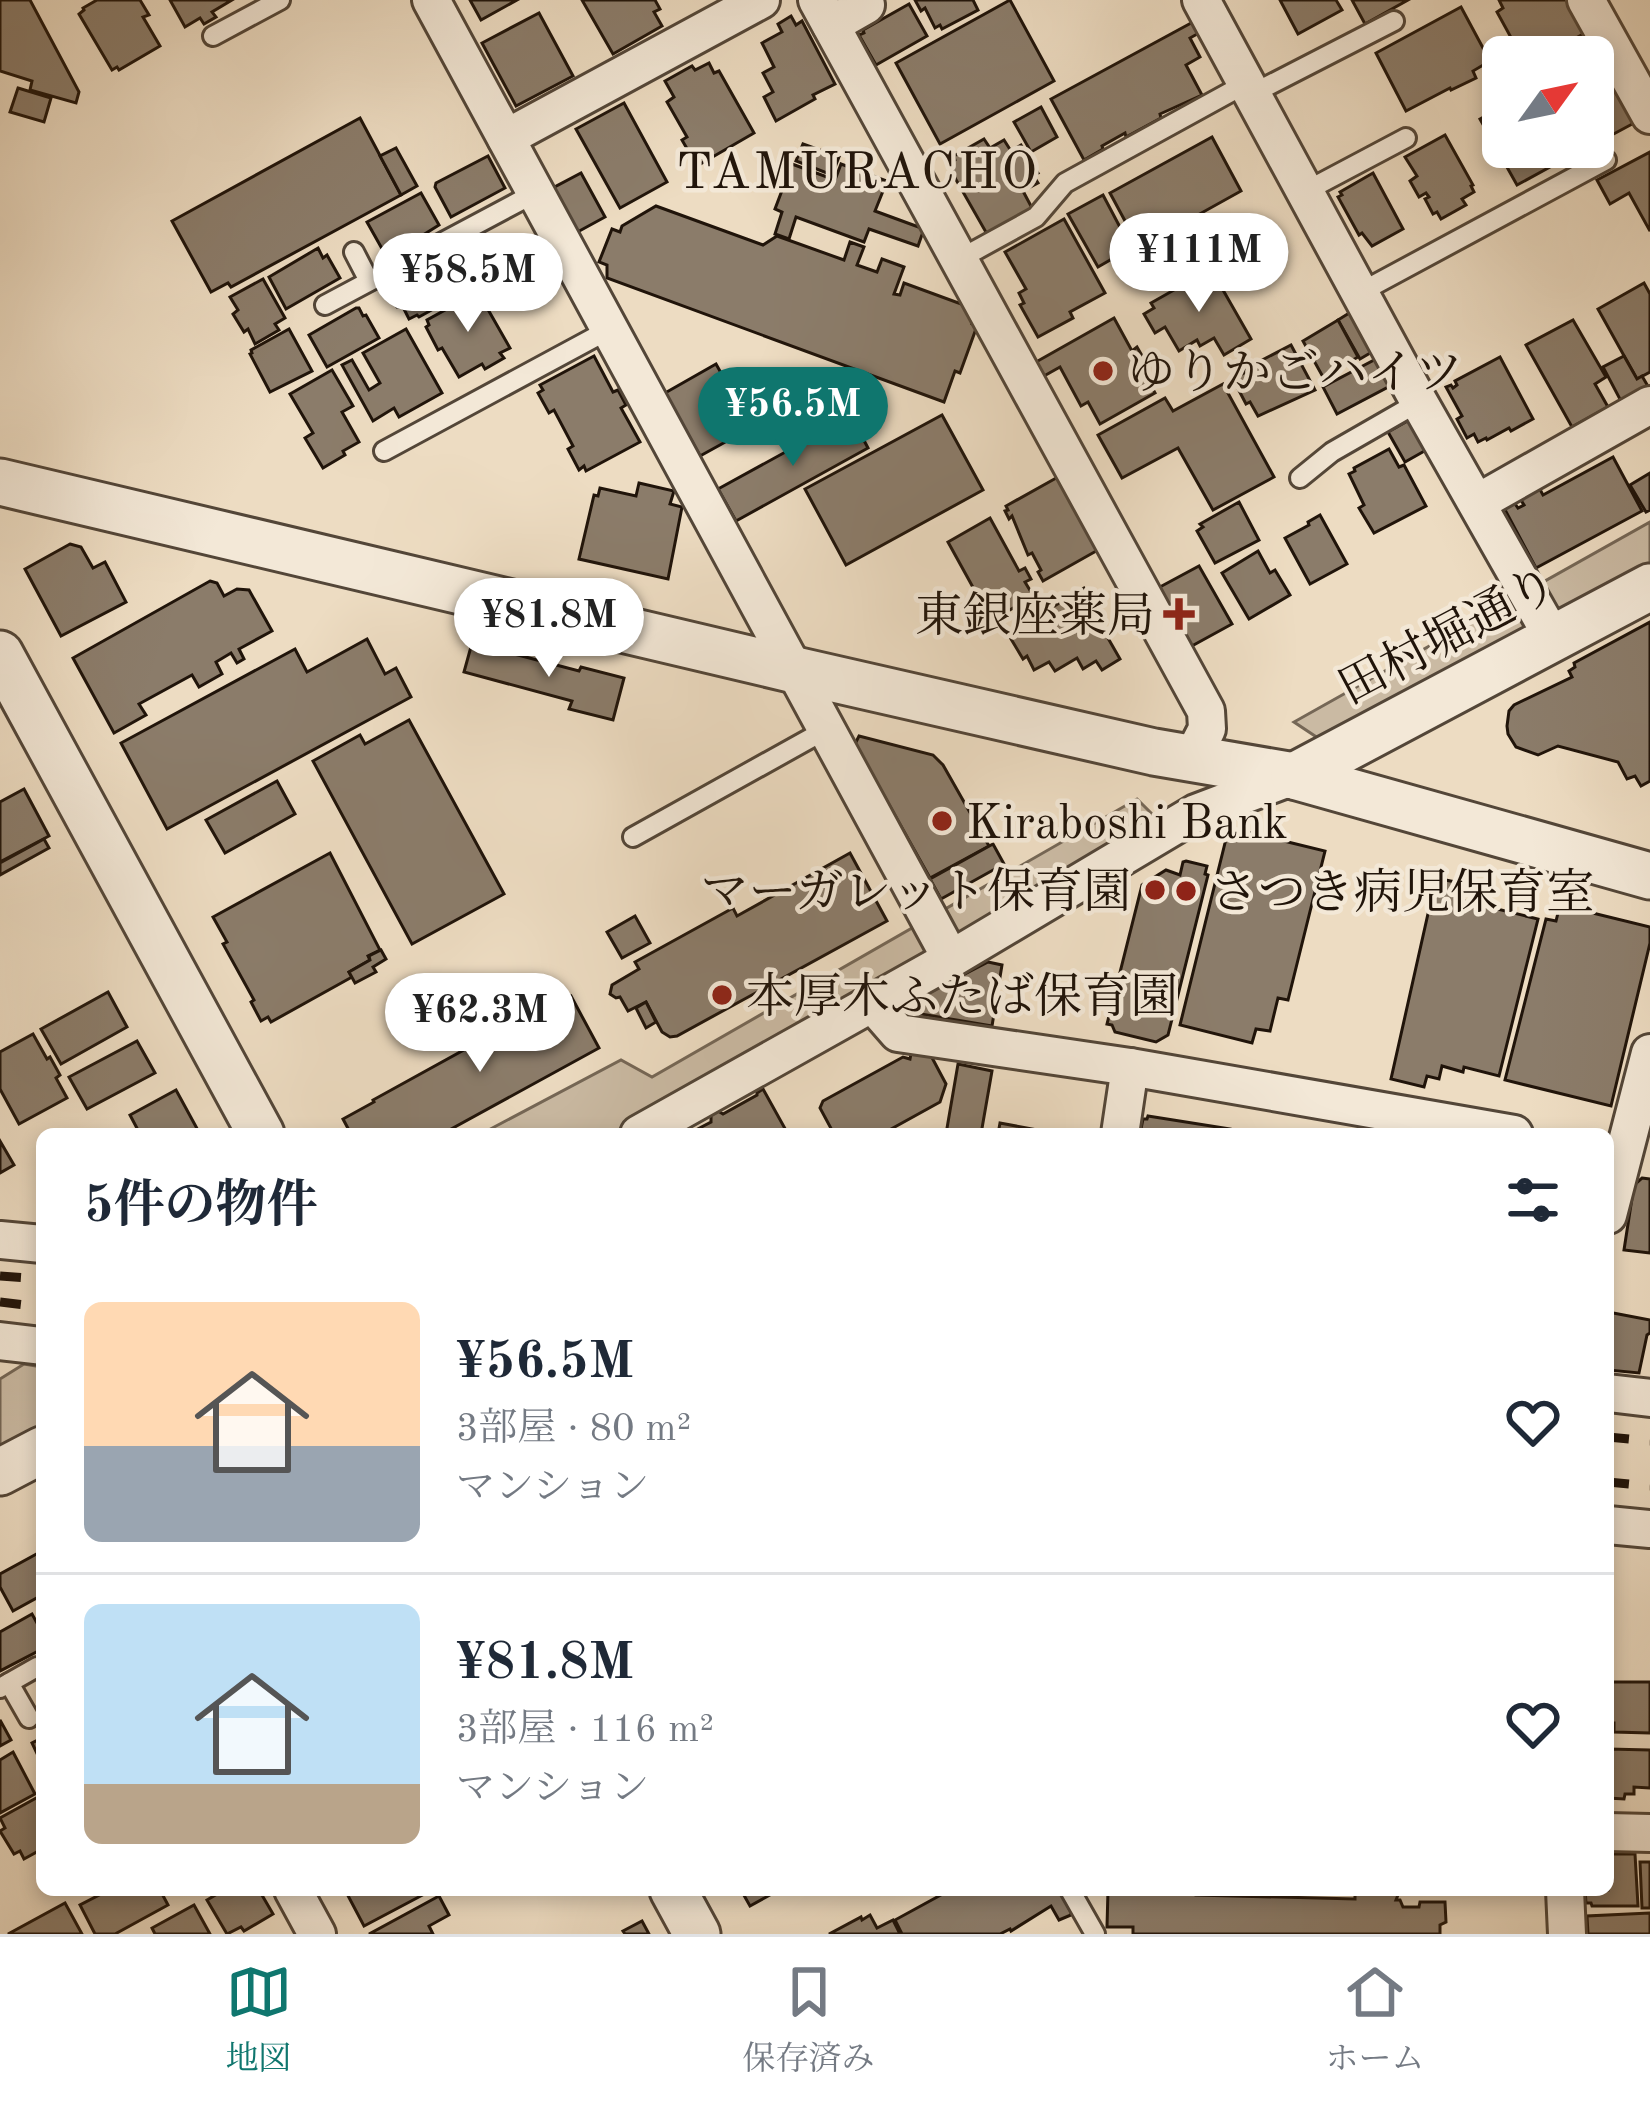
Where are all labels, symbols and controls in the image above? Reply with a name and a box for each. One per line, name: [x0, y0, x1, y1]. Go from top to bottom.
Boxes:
north arrow: [1482, 36, 1614, 168]
map controls: [1482, 36, 1614, 168]
district label: TAMURACHO: [676, 149, 1040, 200]
pin: ¥111M: [1115, 213, 1283, 315]
text: ¥111M: [1136, 232, 1262, 271]
pin: ¥58.5M: [370, 233, 566, 335]
text: ¥58.5M: [400, 252, 536, 291]
place label: ゆりかごハイツ: [1127, 348, 1463, 399]
marker: ゆりかごハイツ: [1090, 358, 1116, 384]
pin: ¥56.5M: [695, 367, 891, 469]
text: ¥56.5M: [725, 386, 861, 425]
street label: 田村堀通り: [1330, 556, 1566, 715]
pin: ¥81.8M: [451, 578, 647, 680]
place label: 東銀座薬局: [915, 590, 1155, 642]
text: ¥81.8M: [481, 597, 617, 636]
marker: 東銀座薬局: [1166, 601, 1192, 627]
place label: Kiraboshi Bank: [966, 801, 1288, 849]
marker: Kiraboshi Bank: [929, 808, 955, 834]
place label: マーガレット保育園: [700, 866, 1131, 918]
place label: さつき病児保育室: [1210, 867, 1594, 919]
marker: マーガレット保育園: [1142, 877, 1168, 903]
marker: さつき病児保育室: [1173, 878, 1199, 904]
place label: 本厚木ふたば保育園: [746, 971, 1178, 1023]
pin: ¥62.3M: [382, 973, 578, 1075]
marker: 本厚木ふたば保育園: [709, 982, 735, 1008]
text: ¥62.3M: [412, 992, 548, 1031]
icon: filters: [1500, 1167, 1566, 1233]
text: 5件の物件: [84, 1182, 318, 1233]
text: ¥56.5M: [456, 1338, 634, 1389]
icon: home: [180, 1350, 324, 1494]
icon: heart: [1500, 1389, 1566, 1455]
text: 3部屋 · 80 m²: [456, 1410, 691, 1449]
text: マンション: [456, 1469, 649, 1508]
text: ¥81.8M: [456, 1639, 634, 1690]
icon: home: [180, 1652, 324, 1796]
icon: heart: [1500, 1691, 1566, 1757]
text: 3部屋 · 116 m²: [456, 1711, 714, 1750]
text: マンション: [456, 1770, 649, 1809]
tab: 地図: [226, 1959, 292, 2081]
tab: 保存済み: [743, 1959, 875, 2081]
tab: ホーム: [1326, 1959, 1425, 2081]

